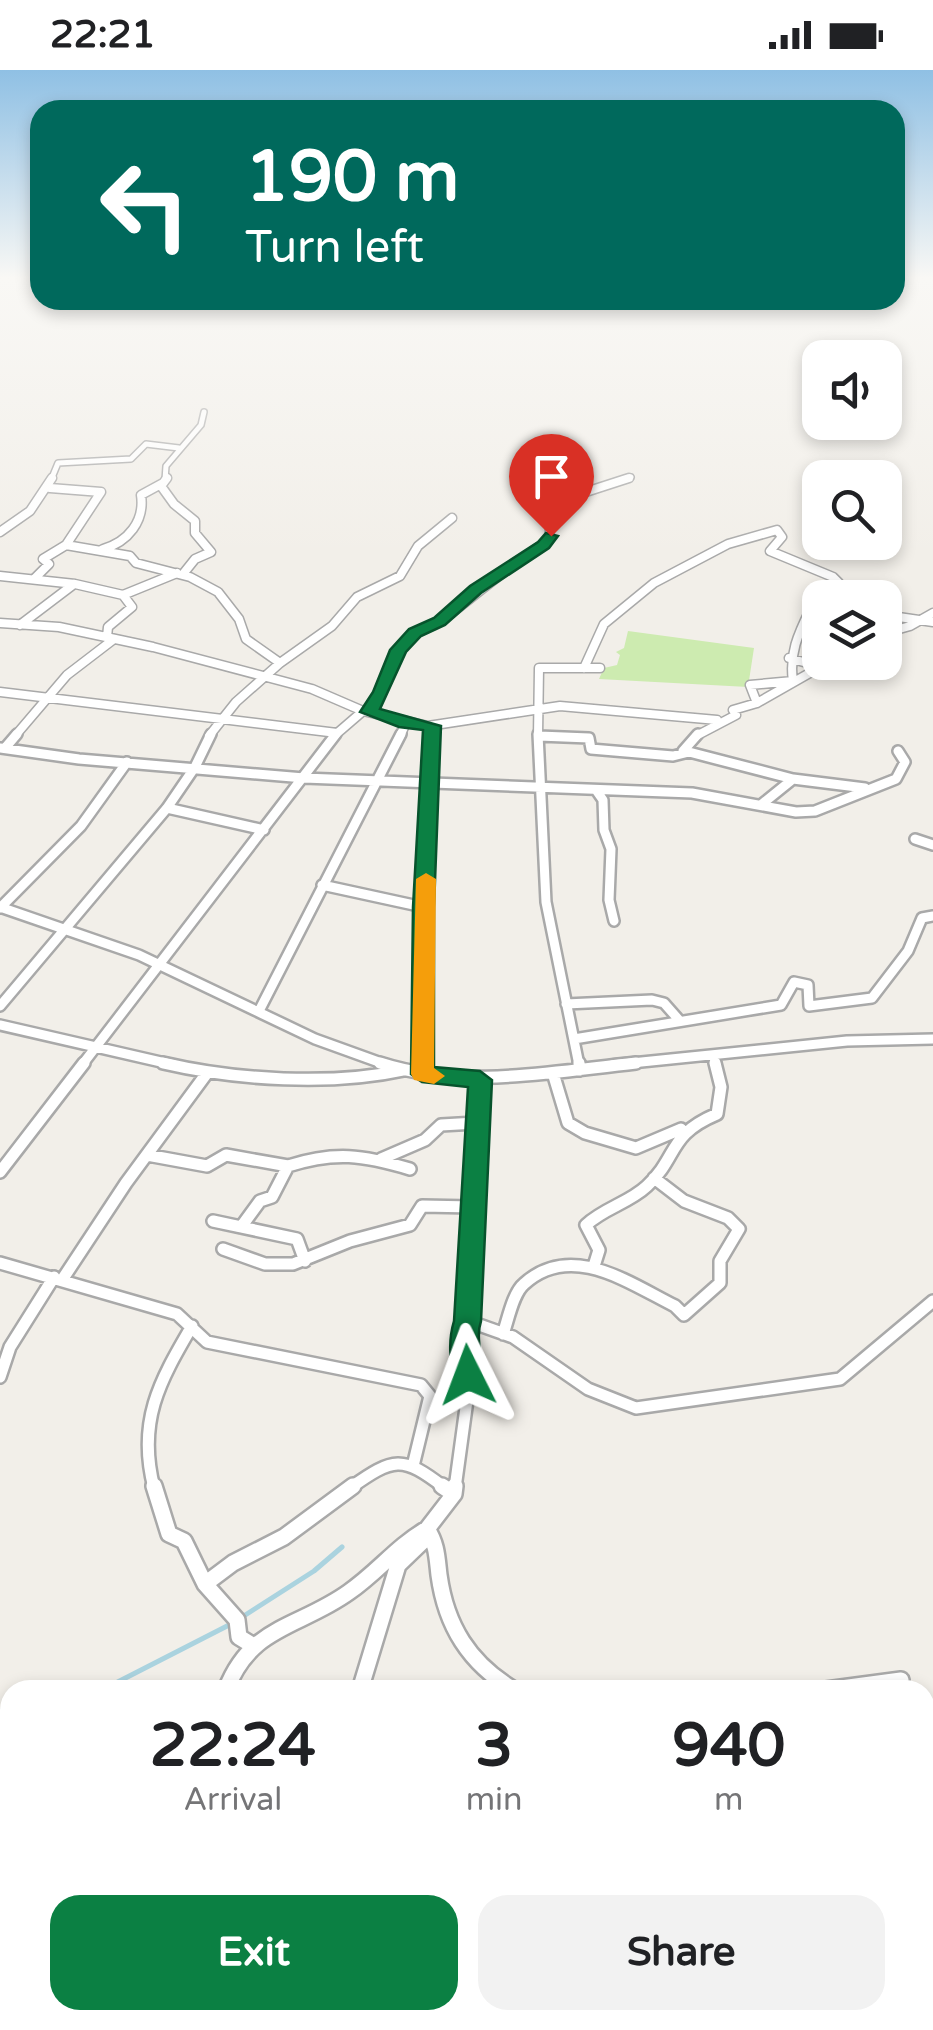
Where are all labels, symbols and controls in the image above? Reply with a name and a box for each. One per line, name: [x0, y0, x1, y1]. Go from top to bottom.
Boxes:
text: 22:21: [50, 12, 155, 58]
text: 190 m: [245, 136, 459, 220]
icon: left: [80, 140, 210, 270]
text: Turn left: [245, 221, 424, 275]
map controls: [802, 340, 902, 680]
button: sound: [802, 340, 902, 440]
pin: [509, 434, 594, 537]
icon: arrive: [524, 449, 579, 504]
button: search: [802, 460, 902, 560]
button: layers: [802, 580, 902, 680]
position arrow: [416, 1323, 520, 1427]
text: 22:24: [150, 1710, 316, 1782]
text: 3: [475, 1710, 513, 1782]
text: 940: [672, 1710, 785, 1782]
text: Arrival: [183, 1781, 282, 1819]
text: min: [466, 1781, 523, 1819]
text: m: [714, 1781, 743, 1819]
button: Exit: [50, 1895, 458, 2010]
button: Share: [478, 1895, 885, 2010]

